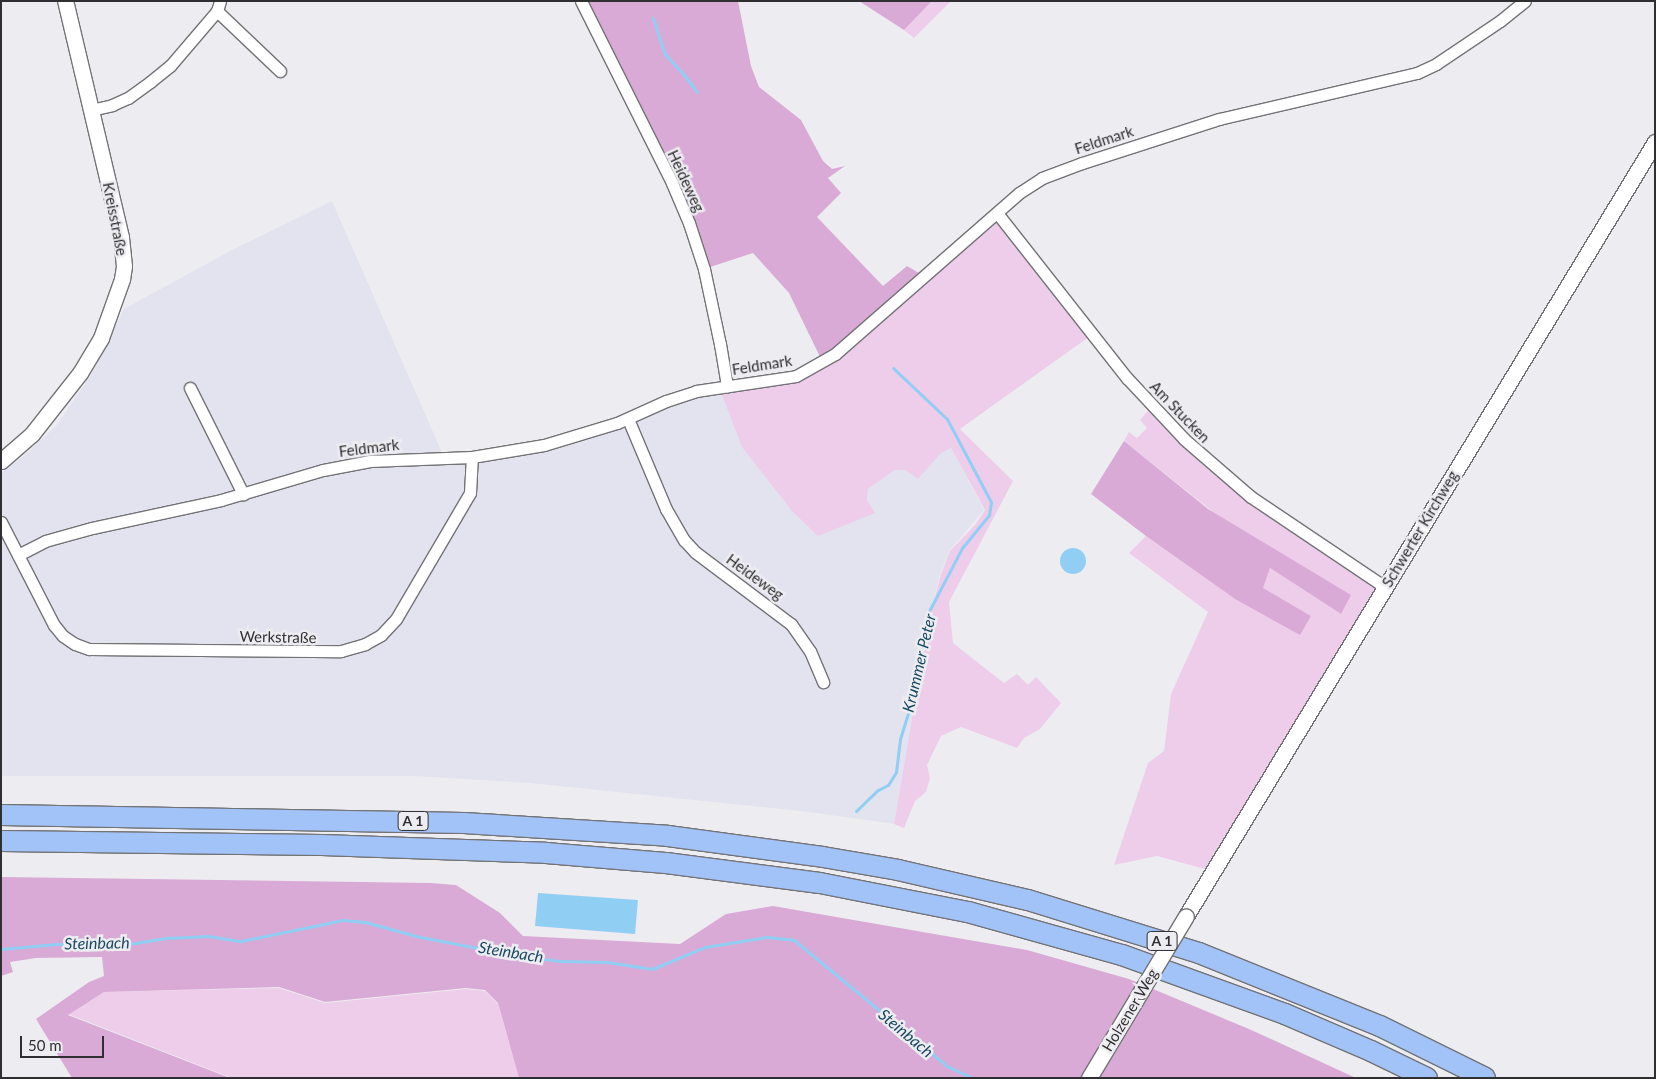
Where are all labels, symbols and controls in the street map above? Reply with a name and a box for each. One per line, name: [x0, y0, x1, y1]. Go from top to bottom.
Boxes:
street label: Feldmark: [1072, 122, 1136, 158]
street label: Heideweg: [664, 147, 708, 215]
street label: Kreisstraße: [99, 181, 131, 257]
street label: Feldmark: [731, 351, 793, 379]
street label: Am Stucken: [1146, 378, 1214, 446]
street label: Feldmark: [338, 435, 400, 461]
street label: Schwerter Kirchweg: [1378, 467, 1462, 591]
street label: Heideweg: [723, 550, 787, 604]
water label: Krummer Peter: [898, 612, 940, 714]
street label: Werkstraße: [239, 627, 317, 647]
road number: A 1: [397, 809, 429, 832]
road number: A 1: [1146, 929, 1178, 952]
water label: Steinbach: [64, 933, 130, 953]
water label: Steinbach: [477, 937, 545, 967]
street label: Holzener Weg: [1098, 965, 1162, 1055]
water label: Steinbach: [875, 1005, 937, 1061]
scale bar: [22, 1026, 106, 1058]
text: 50 m: [28, 1036, 62, 1054]

